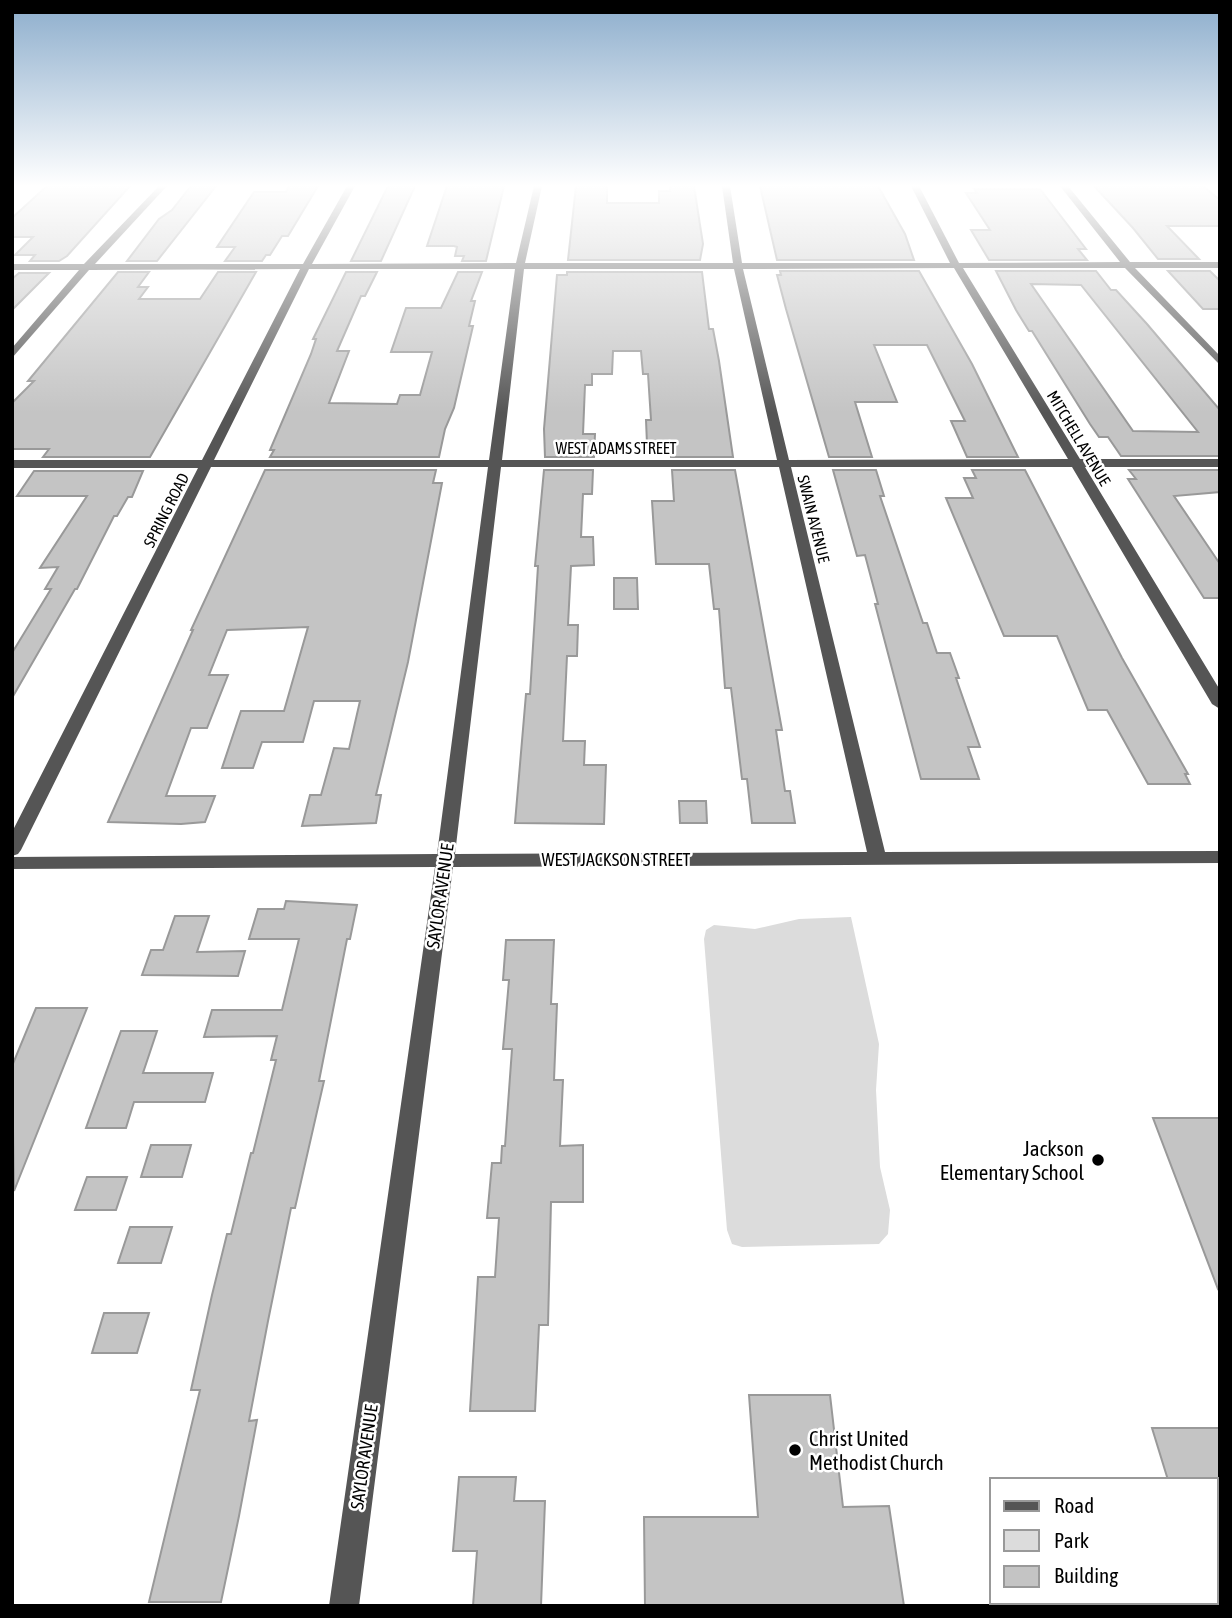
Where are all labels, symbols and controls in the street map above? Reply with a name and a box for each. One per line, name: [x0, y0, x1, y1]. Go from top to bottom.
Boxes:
street label: MITCHELL AVENUE: [1044, 387, 1114, 489]
street label: WEST ADAMS STREET: [555, 439, 677, 457]
street label: SPRING ROAD: [140, 470, 192, 550]
street label: SWAIN AVENUE: [794, 473, 834, 565]
street label: SAYLOR AVENUE: [422, 842, 458, 950]
street label: WEST JACKSON STREET: [541, 849, 691, 870]
place label: Jackson Elementary School: [940, 1136, 1084, 1184]
marker: Jackson Elementary School: [1090, 1152, 1106, 1168]
street label: SAYLOR AVENUE: [346, 1403, 382, 1511]
place label: Christ United Methodist Church: [809, 1426, 944, 1474]
marker: Christ United Methodist Church: [787, 1442, 803, 1458]
legend: [990, 1478, 1218, 1604]
text: Road: [1054, 1493, 1094, 1517]
text: Park: [1054, 1528, 1089, 1552]
text: Building: [1054, 1563, 1118, 1587]

